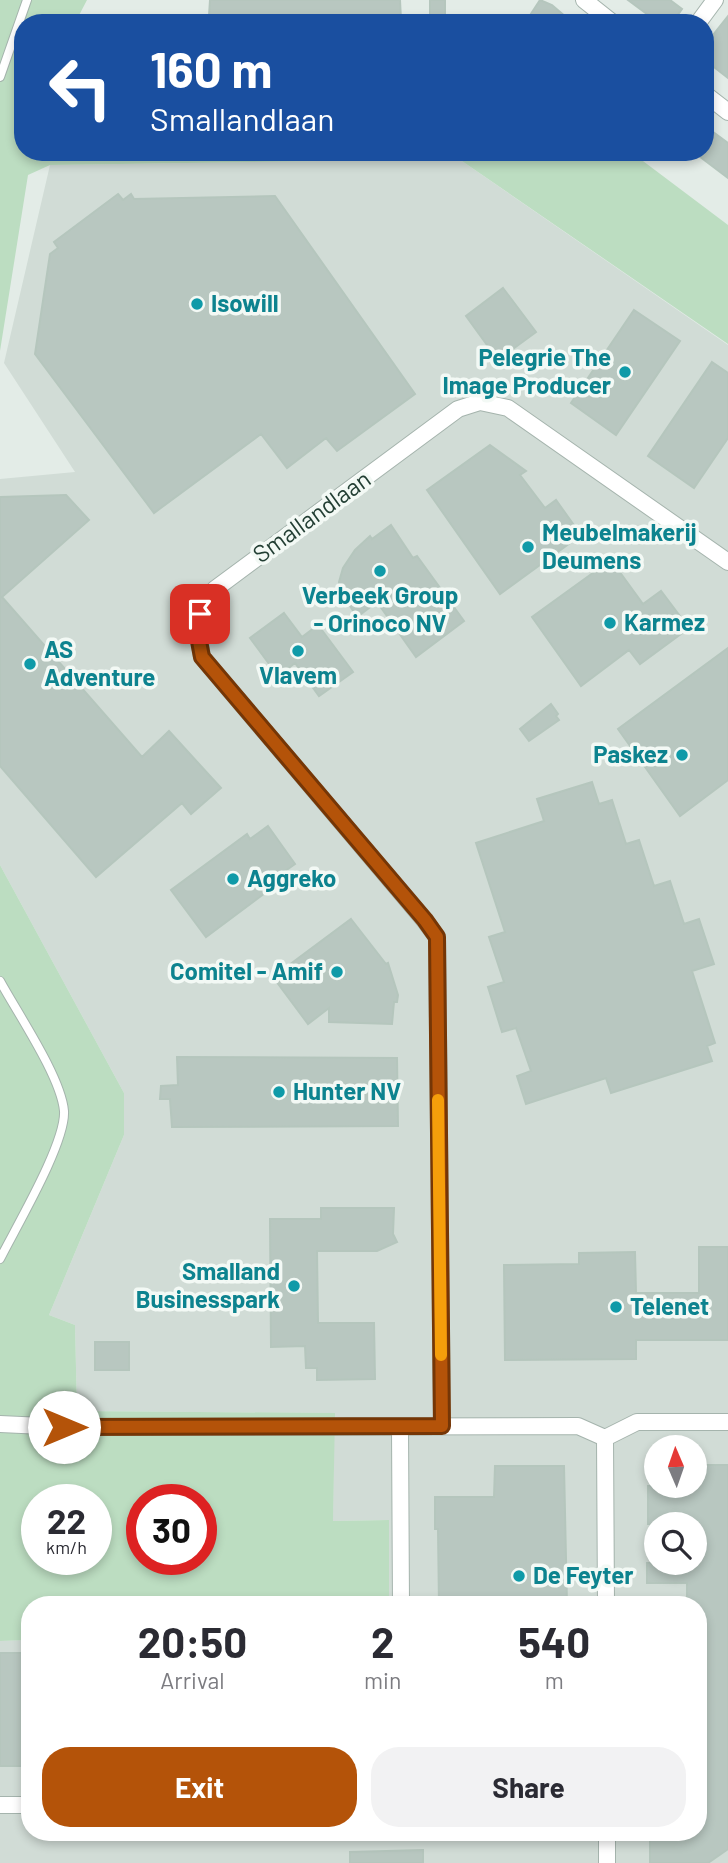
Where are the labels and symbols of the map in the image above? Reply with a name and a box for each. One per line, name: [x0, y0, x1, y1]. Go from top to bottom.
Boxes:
place label: Isowill: [211, 288, 279, 317]
marker: Isowill: [189, 296, 205, 312]
place label: Pelegrie The Image Producer: [442, 342, 611, 399]
marker: Pelegrie The Image Producer: [617, 364, 633, 380]
street label: Smallandlaan: [247, 463, 376, 568]
place label: Meubelmakerij Deumens: [542, 517, 697, 574]
marker: Meubelmakerij Deumens: [520, 539, 536, 555]
marker: Verbeek Group - Orinoco NV: [372, 563, 388, 579]
place label: Verbeek Group - Orinoco NV: [302, 580, 458, 637]
pin: [170, 584, 230, 644]
place label: Karmez: [624, 607, 705, 636]
marker: Karmez: [602, 615, 618, 631]
place label: AS Adventure: [44, 634, 155, 691]
marker: Vlavem: [290, 643, 306, 659]
marker: AS Adventure: [22, 656, 38, 672]
place label: Vlavem: [259, 660, 337, 689]
place label: Paskez: [593, 739, 668, 768]
marker: Paskez: [674, 747, 690, 763]
place label: Aggreko: [247, 863, 336, 892]
marker: Aggreko: [225, 871, 241, 887]
place label: Comitel - Amif: [170, 956, 323, 985]
marker: Comitel - Amif: [329, 964, 345, 980]
place label: Hunter NV: [293, 1076, 401, 1105]
marker: Hunter NV: [271, 1084, 287, 1100]
place label: Smalland Businesspark: [136, 1256, 280, 1313]
marker: Smalland Businesspark: [286, 1278, 302, 1294]
place label: Telenet: [630, 1291, 709, 1320]
marker: Telenet: [608, 1299, 624, 1315]
position arrow: [27, 1390, 101, 1464]
north arrow: [644, 1435, 707, 1498]
speed limit sign: 30: [126, 1484, 217, 1575]
place label: De Feyter: [533, 1560, 634, 1589]
marker: De Feyter: [511, 1568, 527, 1584]

